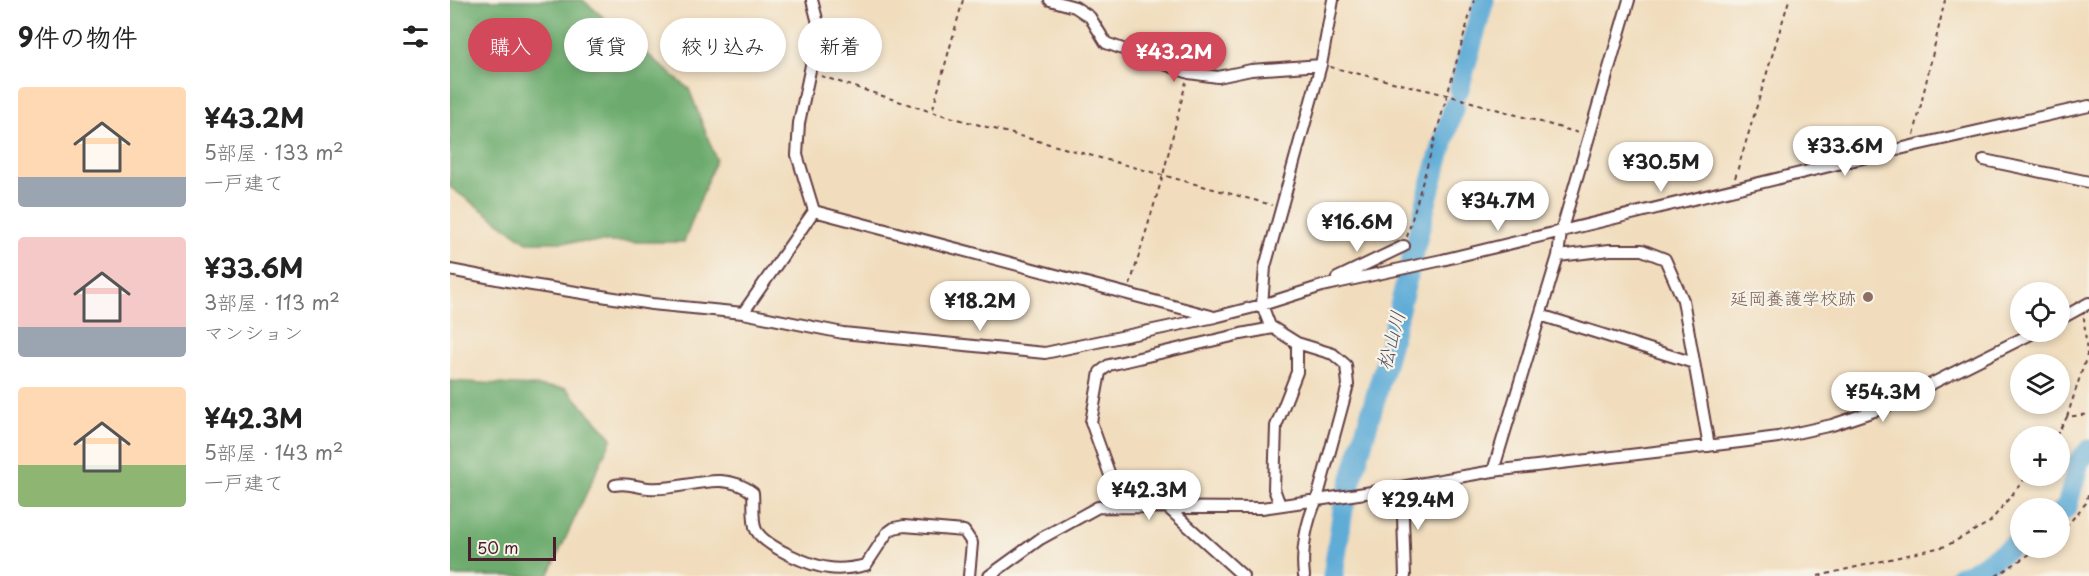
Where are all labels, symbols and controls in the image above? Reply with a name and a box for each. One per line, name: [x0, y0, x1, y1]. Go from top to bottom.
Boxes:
text: 9件の物件: [18, 17, 138, 56]
chip: 購入: [468, 18, 552, 72]
chip: 賃貸: [564, 18, 648, 72]
chip: 絞り込み: [660, 18, 786, 72]
chip: 新着: [798, 18, 882, 72]
icon: filters: [399, 20, 432, 53]
pin: ¥43.2M: [1125, 32, 1223, 83]
text: ¥43.2M: [1135, 36, 1213, 66]
text: ¥43.2M: [204, 98, 304, 137]
icon: home: [66, 111, 138, 183]
pin: ¥33.6M: [1796, 126, 1894, 177]
text: ¥33.6M: [1807, 130, 1883, 160]
text: 5部屋 · 133 m²: [204, 137, 344, 167]
pin: ¥30.5M: [1612, 142, 1710, 193]
text: ¥30.5M: [1622, 146, 1700, 176]
text: 一戸建て: [204, 167, 284, 197]
pin: ¥34.7M: [1449, 181, 1547, 232]
text: ¥34.7M: [1461, 185, 1535, 215]
pin: ¥16.6M: [1308, 202, 1406, 253]
text: ¥16.6M: [1321, 206, 1393, 236]
text: ¥33.6M: [204, 248, 303, 287]
icon: home: [66, 261, 138, 333]
pin: ¥18.2M: [931, 281, 1029, 332]
map controls: [2010, 282, 2070, 558]
button: locate: [2010, 282, 2070, 342]
place label: 延岡養護学校跡: [1730, 284, 1856, 311]
text: ¥18.2M: [944, 285, 1016, 315]
text: 3部屋 · 113 m²: [204, 287, 340, 317]
marker: 延岡養護学校跡: [1861, 290, 1875, 304]
water label: 松山川: [1368, 307, 1412, 373]
text: マンション: [204, 317, 303, 347]
button: layers: [2010, 354, 2070, 414]
pin: ¥54.3M: [1834, 372, 1932, 423]
text: ¥54.3M: [1845, 376, 1921, 406]
text: ¥42.3M: [204, 398, 303, 437]
icon: home: [66, 411, 138, 483]
button: +: [2010, 426, 2070, 486]
text: 5部屋 · 143 m²: [204, 437, 343, 467]
text: 一戸建て: [204, 467, 284, 497]
pin: ¥42.3M: [1100, 470, 1198, 521]
text: ¥42.3M: [1111, 474, 1187, 504]
pin: ¥29.4M: [1369, 480, 1467, 531]
text: ¥29.4M: [1381, 484, 1455, 514]
button: −: [2010, 498, 2070, 558]
scale bar: [468, 534, 556, 562]
text: 50 m: [477, 535, 518, 559]

